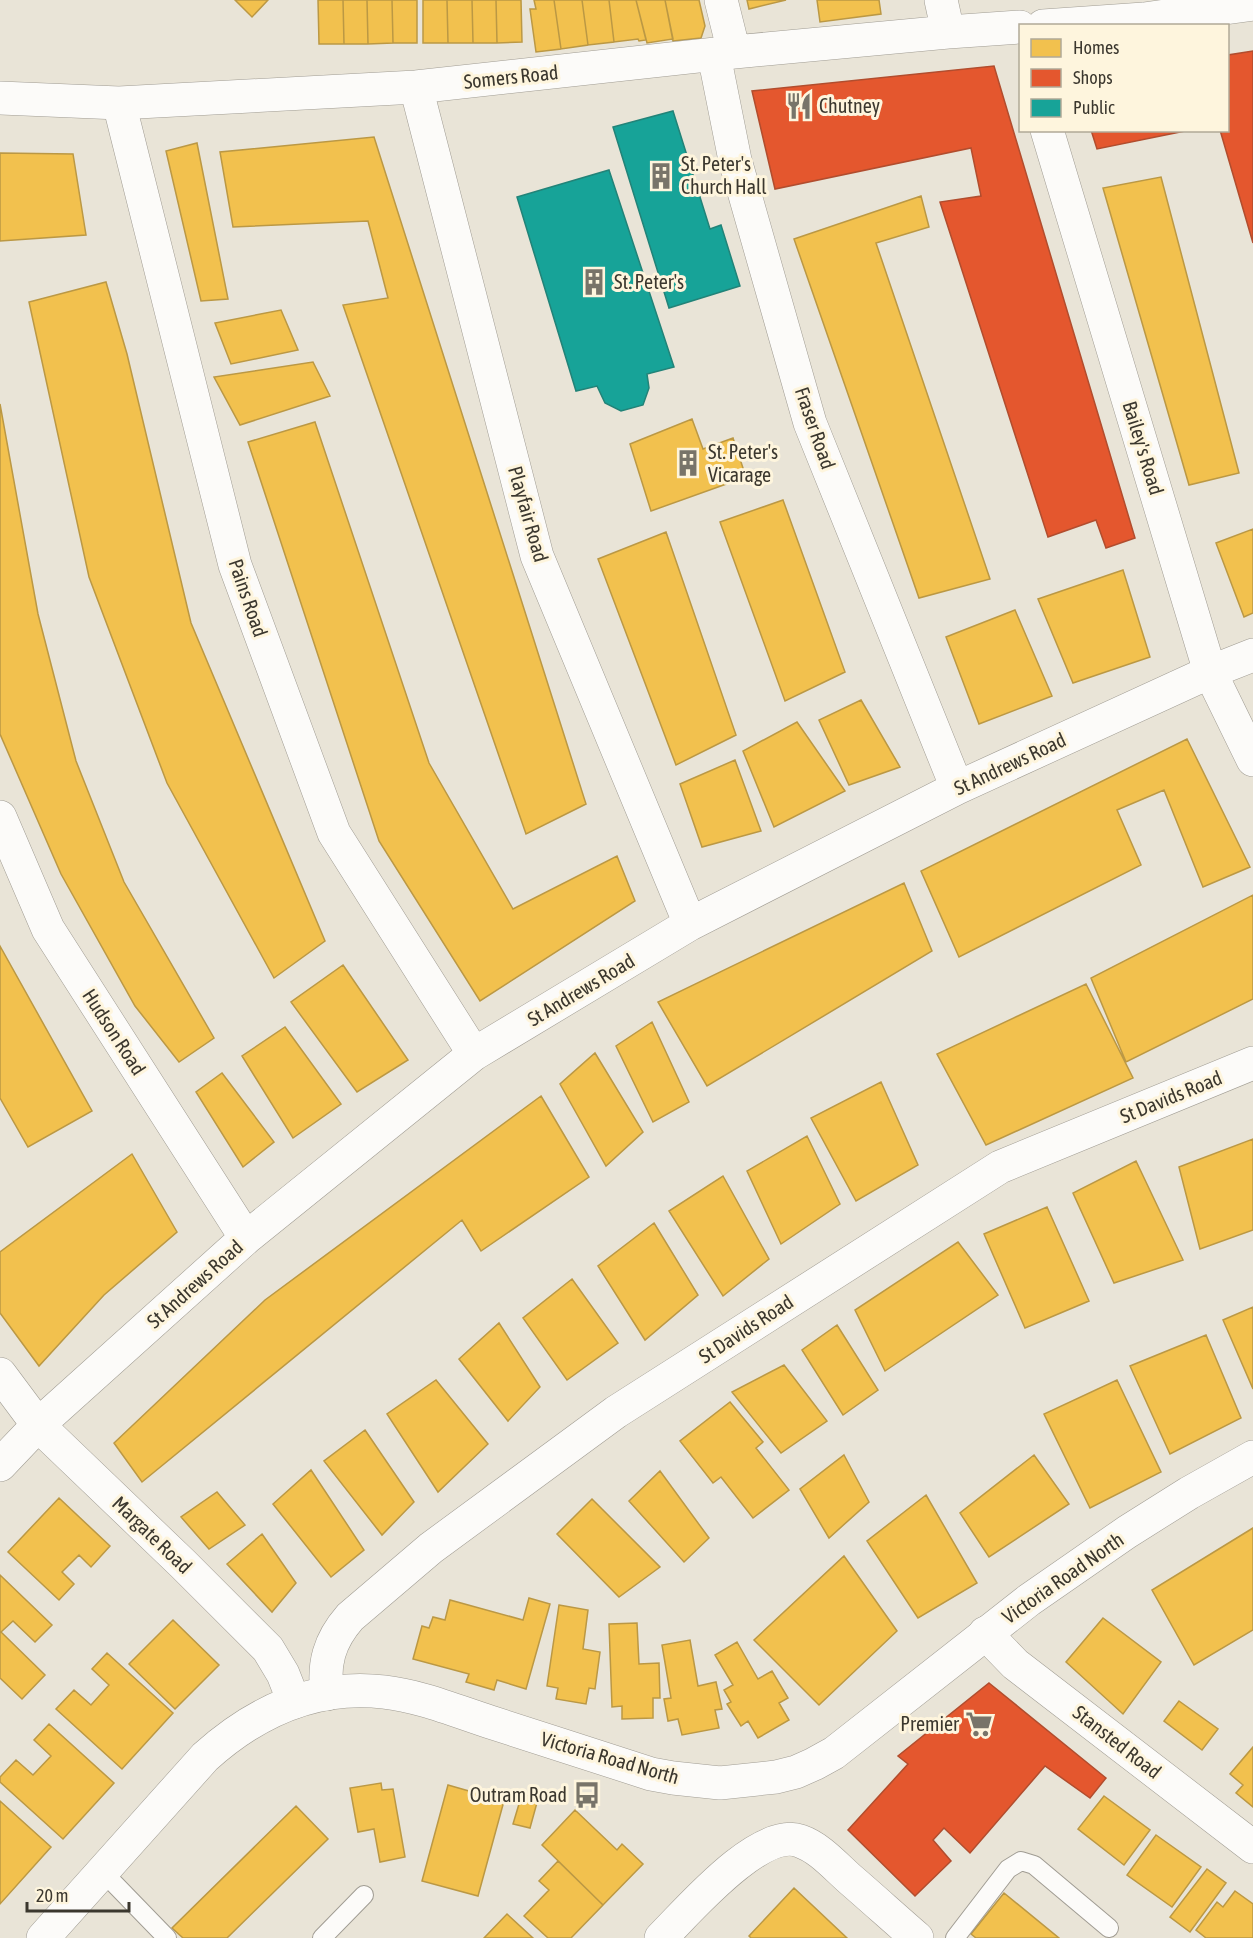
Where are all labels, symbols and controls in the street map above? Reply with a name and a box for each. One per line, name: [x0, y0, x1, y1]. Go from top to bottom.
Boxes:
legend: [1019, 24, 1229, 132]
text: Homes: [1073, 37, 1119, 58]
street label: Somers Road: [462, 60, 559, 93]
text: Shops: [1073, 67, 1113, 88]
restaurant icon: Chutney: [784, 91, 814, 121]
place label: Chutney: [819, 94, 880, 117]
text: Public: [1073, 97, 1115, 118]
place label: St. Peter's Church Hall: [681, 152, 767, 198]
building icon: St. Peter's Church Hall: [646, 161, 676, 191]
building icon: St. Peter's: [579, 267, 609, 297]
place label: St. Peter's: [614, 270, 684, 293]
street label: Fraser Road: [791, 384, 840, 472]
street label: Bailey's Road: [1118, 398, 1169, 498]
place label: St. Peter's Vicarage: [708, 440, 778, 486]
building icon: St. Peter's Vicarage: [673, 448, 703, 478]
street label: Playfair Road: [504, 463, 553, 565]
street label: Pains Road: [224, 556, 273, 640]
street label: St Andrews Road: [950, 728, 1069, 799]
street label: St Andrews Road: [523, 949, 638, 1030]
street label: Hudson Road: [78, 984, 151, 1079]
street label: St Davids Road: [1117, 1066, 1225, 1127]
street label: St Andrews Road: [142, 1235, 247, 1333]
street label: St Davids Road: [694, 1290, 797, 1368]
street label: Margate Road: [108, 1491, 197, 1578]
street label: Victoria Road North: [998, 1527, 1128, 1628]
street label: Stansted Road: [1069, 1700, 1166, 1783]
supermarket icon: Premier: [964, 1709, 994, 1739]
place label: Premier: [900, 1712, 960, 1735]
street label: Victoria Road North: [538, 1727, 682, 1788]
bus stop icon: Outram Road: [572, 1780, 602, 1810]
place label: Outram Road: [470, 1783, 567, 1806]
scale bar: [27, 1875, 129, 1913]
text: 20 m: [36, 1885, 68, 1906]

